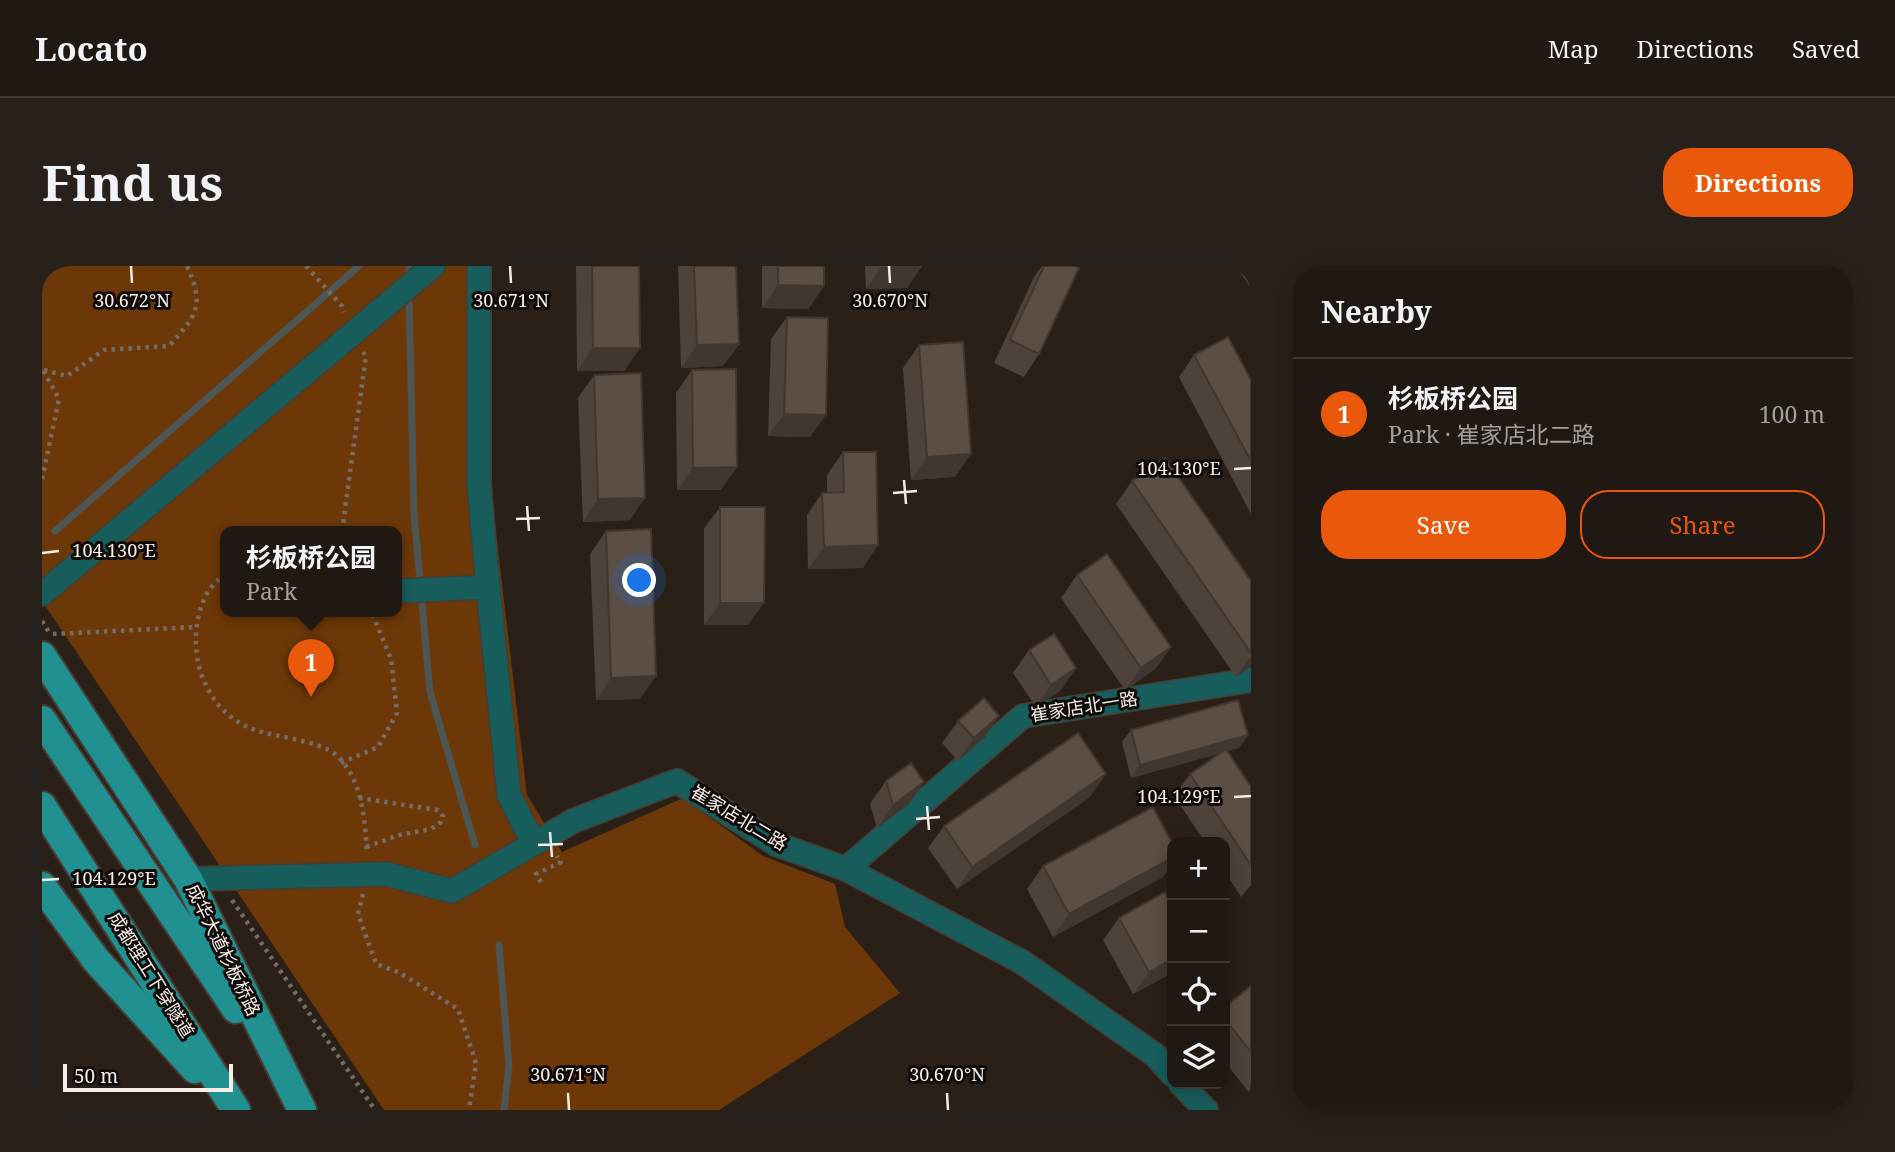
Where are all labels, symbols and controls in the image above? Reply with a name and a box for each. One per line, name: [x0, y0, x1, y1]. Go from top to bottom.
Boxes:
text: Locato: [35, 26, 148, 71]
text: Map: [1548, 32, 1599, 65]
text: Directions: [1637, 32, 1754, 65]
text: Saved: [1792, 32, 1860, 65]
button: Directions: [1663, 148, 1853, 217]
text: Find us: [42, 149, 223, 215]
text: 30.672°N: [94, 288, 170, 312]
text: 30.671°N: [473, 288, 549, 312]
text: 30.670°N: [852, 288, 928, 312]
text: Nearby: [1321, 291, 1432, 332]
text: 杉板桥公园: [1388, 380, 1518, 416]
text: 1: [1338, 398, 1351, 430]
text: 100 m: [1759, 398, 1825, 430]
text: Park · 崔家店北二路: [1388, 418, 1595, 450]
text: 104.130°E: [1137, 456, 1221, 480]
button: Save: [1321, 490, 1566, 559]
button: Share: [1580, 490, 1825, 559]
popup: [220, 526, 402, 617]
text: 104.130°E: [72, 538, 156, 562]
text: 杉板桥公园: [246, 539, 376, 575]
your location: [622, 563, 656, 597]
text: Park: [246, 575, 297, 607]
pin: 1: [288, 639, 334, 697]
street label: 崔家店北一路: [1029, 686, 1139, 726]
street label: 崔家店北二路: [687, 779, 792, 855]
text: 104.129°E: [1137, 784, 1221, 808]
map controls: [1167, 837, 1230, 1089]
button: +: [1167, 837, 1230, 900]
text: 104.129°E: [72, 866, 156, 890]
street label: 成华大道杉板桥路: [182, 880, 266, 1020]
button: −: [1167, 900, 1230, 963]
street label: 成都理工下穿隧道: [104, 907, 200, 1042]
button: locate: [1167, 963, 1230, 1026]
button: layers: [1167, 1026, 1230, 1089]
scale bar: [63, 1061, 233, 1093]
text: 30.671°N: [530, 1062, 606, 1086]
text: 30.670°N: [909, 1062, 985, 1086]
text: 50 m: [74, 1063, 118, 1089]

